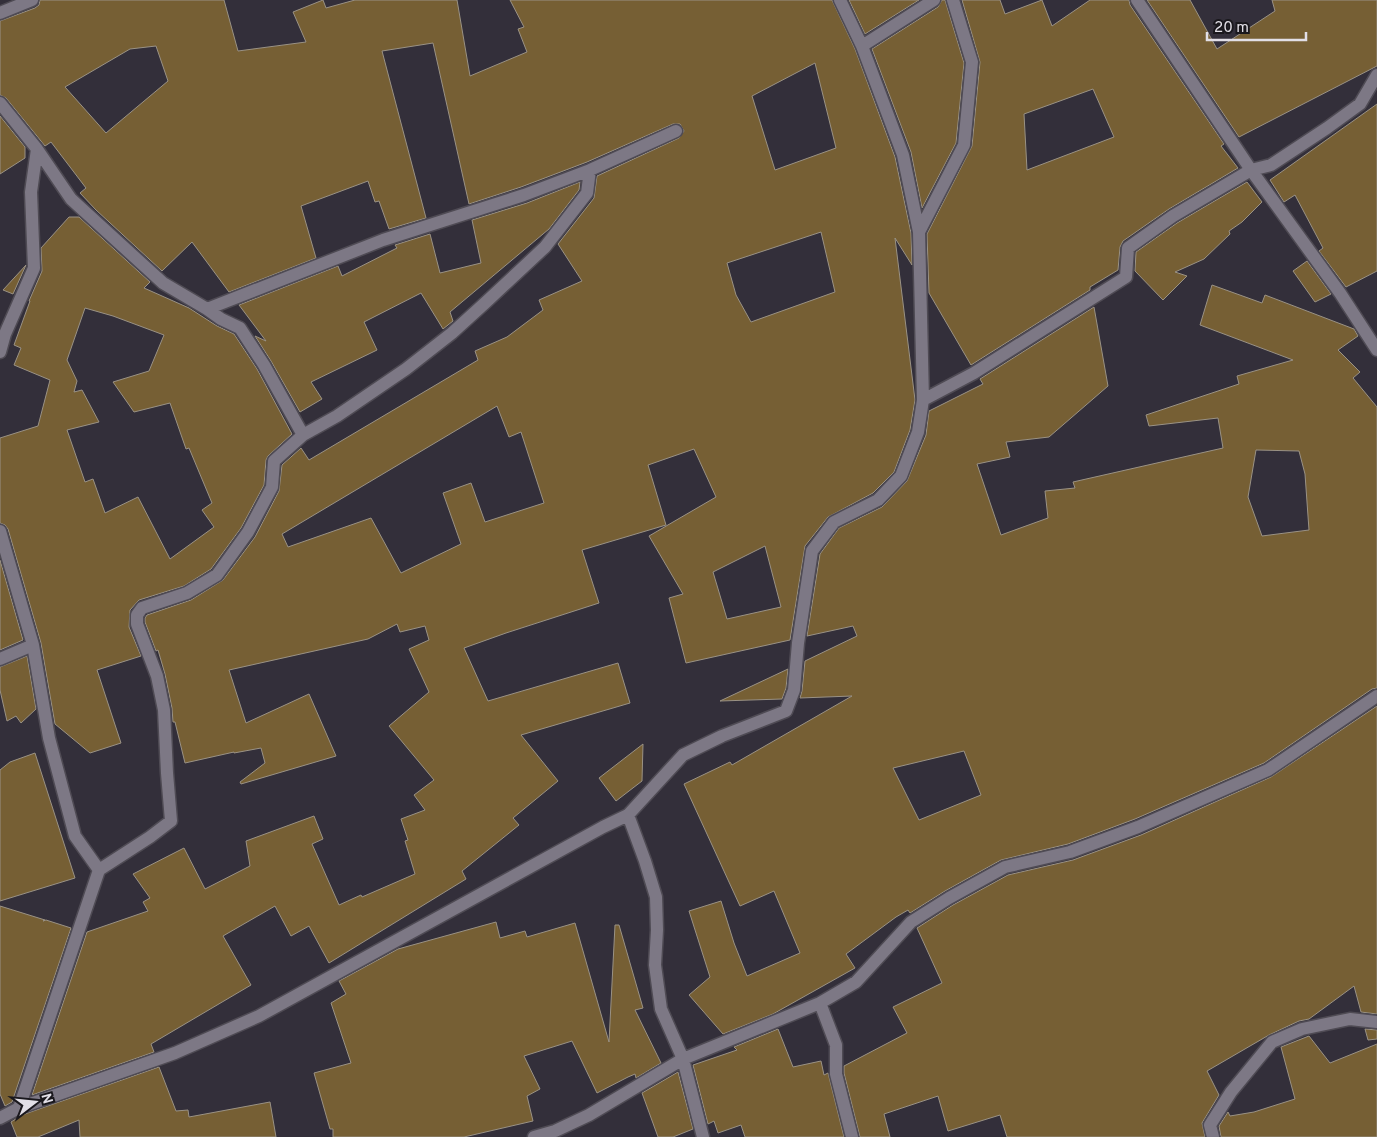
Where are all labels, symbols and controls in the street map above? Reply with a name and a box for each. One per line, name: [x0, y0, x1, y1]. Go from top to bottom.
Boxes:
scale bar: [1207, 10, 1306, 42]
text: 20 m: [1214, 19, 1249, 38]
north arrow: [10, 1077, 60, 1127]
text: N: [36, 1092, 56, 1106]

